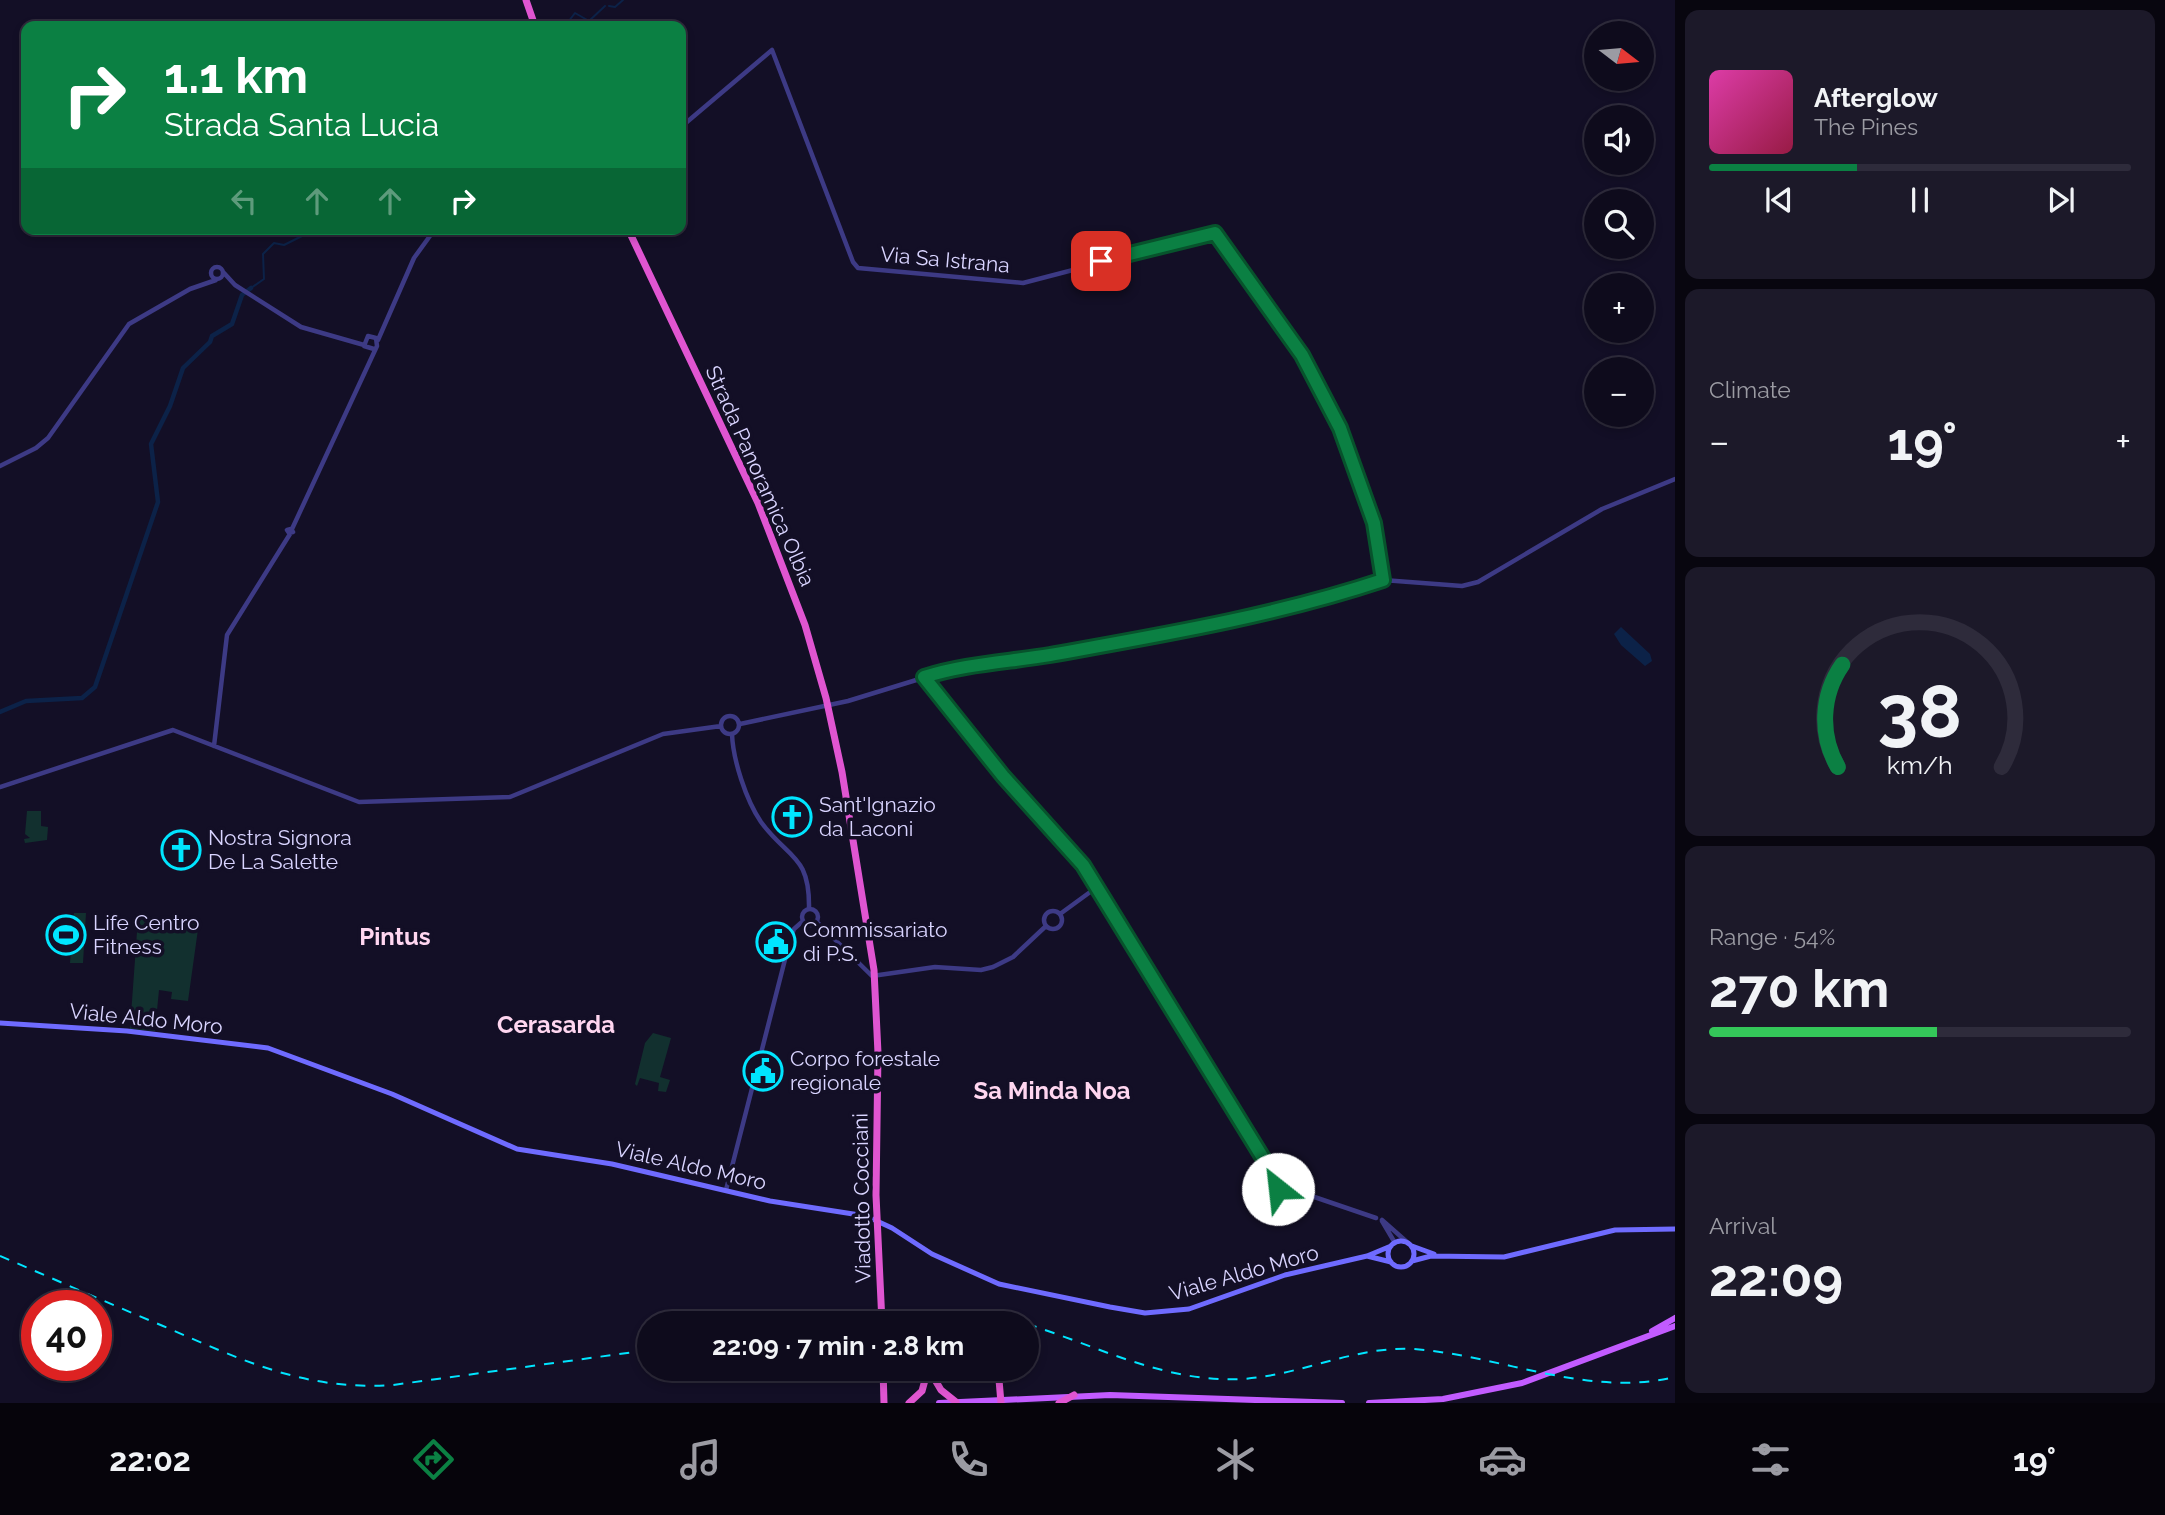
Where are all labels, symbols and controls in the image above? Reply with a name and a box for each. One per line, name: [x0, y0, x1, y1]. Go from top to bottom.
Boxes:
north arrow: [1584, 21, 1654, 91]
map controls: [1584, 21, 1654, 427]
text: 1.1 km: [164, 47, 308, 104]
icon: right: [49, 49, 140, 140]
text: Afterglow: [1814, 83, 1938, 113]
button: sound: [1584, 105, 1654, 175]
text: Strada Santa Lucia: [164, 106, 439, 143]
text: The Pines: [1814, 113, 1918, 140]
icon: previous: [1760, 181, 1798, 219]
icon: pause: [1901, 181, 1939, 219]
icon: next: [2042, 181, 2080, 219]
icon: left: [225, 182, 263, 220]
icon: ahead: [298, 182, 336, 220]
icon: ahead: [371, 182, 409, 220]
icon: right: [444, 182, 482, 220]
button: search: [1584, 189, 1654, 259]
pin: [1071, 231, 1131, 291]
street label: Via Sa Istrana: [879, 241, 1011, 278]
icon: arrive: [1082, 242, 1120, 280]
button: +: [1584, 273, 1654, 343]
button: −: [1584, 357, 1654, 427]
street label: Strada Panoramica Olbia: [700, 362, 820, 590]
text: Climate: [1709, 376, 1791, 403]
text: 19°: [1888, 411, 1957, 472]
text: −: [1709, 419, 1729, 464]
text: +: [2115, 419, 2131, 464]
text: 38: [1878, 670, 1962, 755]
text: km/h: [1887, 750, 1953, 780]
place label: Sant'Ignazio da Laconi: [819, 792, 936, 841]
church icon: Sant'Ignazio da Laconi: [771, 796, 813, 838]
place label: Nostra Signora De La Salette: [208, 825, 352, 874]
church icon: Nostra Signora De La Salette: [160, 829, 202, 871]
place label: Life Centro Fitness: [93, 910, 200, 959]
sports icon: Life Centro Fitness: [45, 914, 87, 956]
place label: Commissariato di P.S.: [803, 917, 947, 966]
public building icon: Commissariato di P.S.: [755, 921, 797, 963]
district label: Pintus: [359, 922, 431, 951]
text: Range · 54%: [1709, 923, 1835, 950]
text: 270 km: [1709, 958, 1889, 1019]
street label: Viale Aldo Moro: [68, 998, 224, 1039]
district label: Cerasarda: [497, 1010, 615, 1039]
place label: Corpo forestale regionale: [790, 1046, 940, 1095]
public building icon: Corpo forestale regionale: [742, 1050, 784, 1092]
district label: Sa Minda Noa: [973, 1076, 1131, 1105]
street label: Viadotto Cocciani: [848, 1113, 875, 1283]
street label: Viale Aldo Moro: [613, 1136, 769, 1195]
position arrow: [1241, 1152, 1315, 1226]
text: Arrival: [1709, 1212, 1776, 1239]
street label: Viale Aldo Moro: [1166, 1239, 1321, 1306]
text: 22:09: [1709, 1247, 1843, 1308]
speed limit sign: 40: [21, 1290, 112, 1381]
text: 22:09 · 7 min · 2.8 km: [712, 1331, 964, 1361]
icon: directions: [409, 1435, 458, 1484]
icon: music: [676, 1435, 725, 1484]
icon: phone: [944, 1435, 993, 1484]
icon: climate: [1211, 1435, 1260, 1484]
icon: car: [1478, 1435, 1527, 1484]
icon: filters: [1746, 1435, 1795, 1484]
text: 22:02: [109, 1441, 191, 1478]
text: 19°: [2013, 1441, 2056, 1478]

